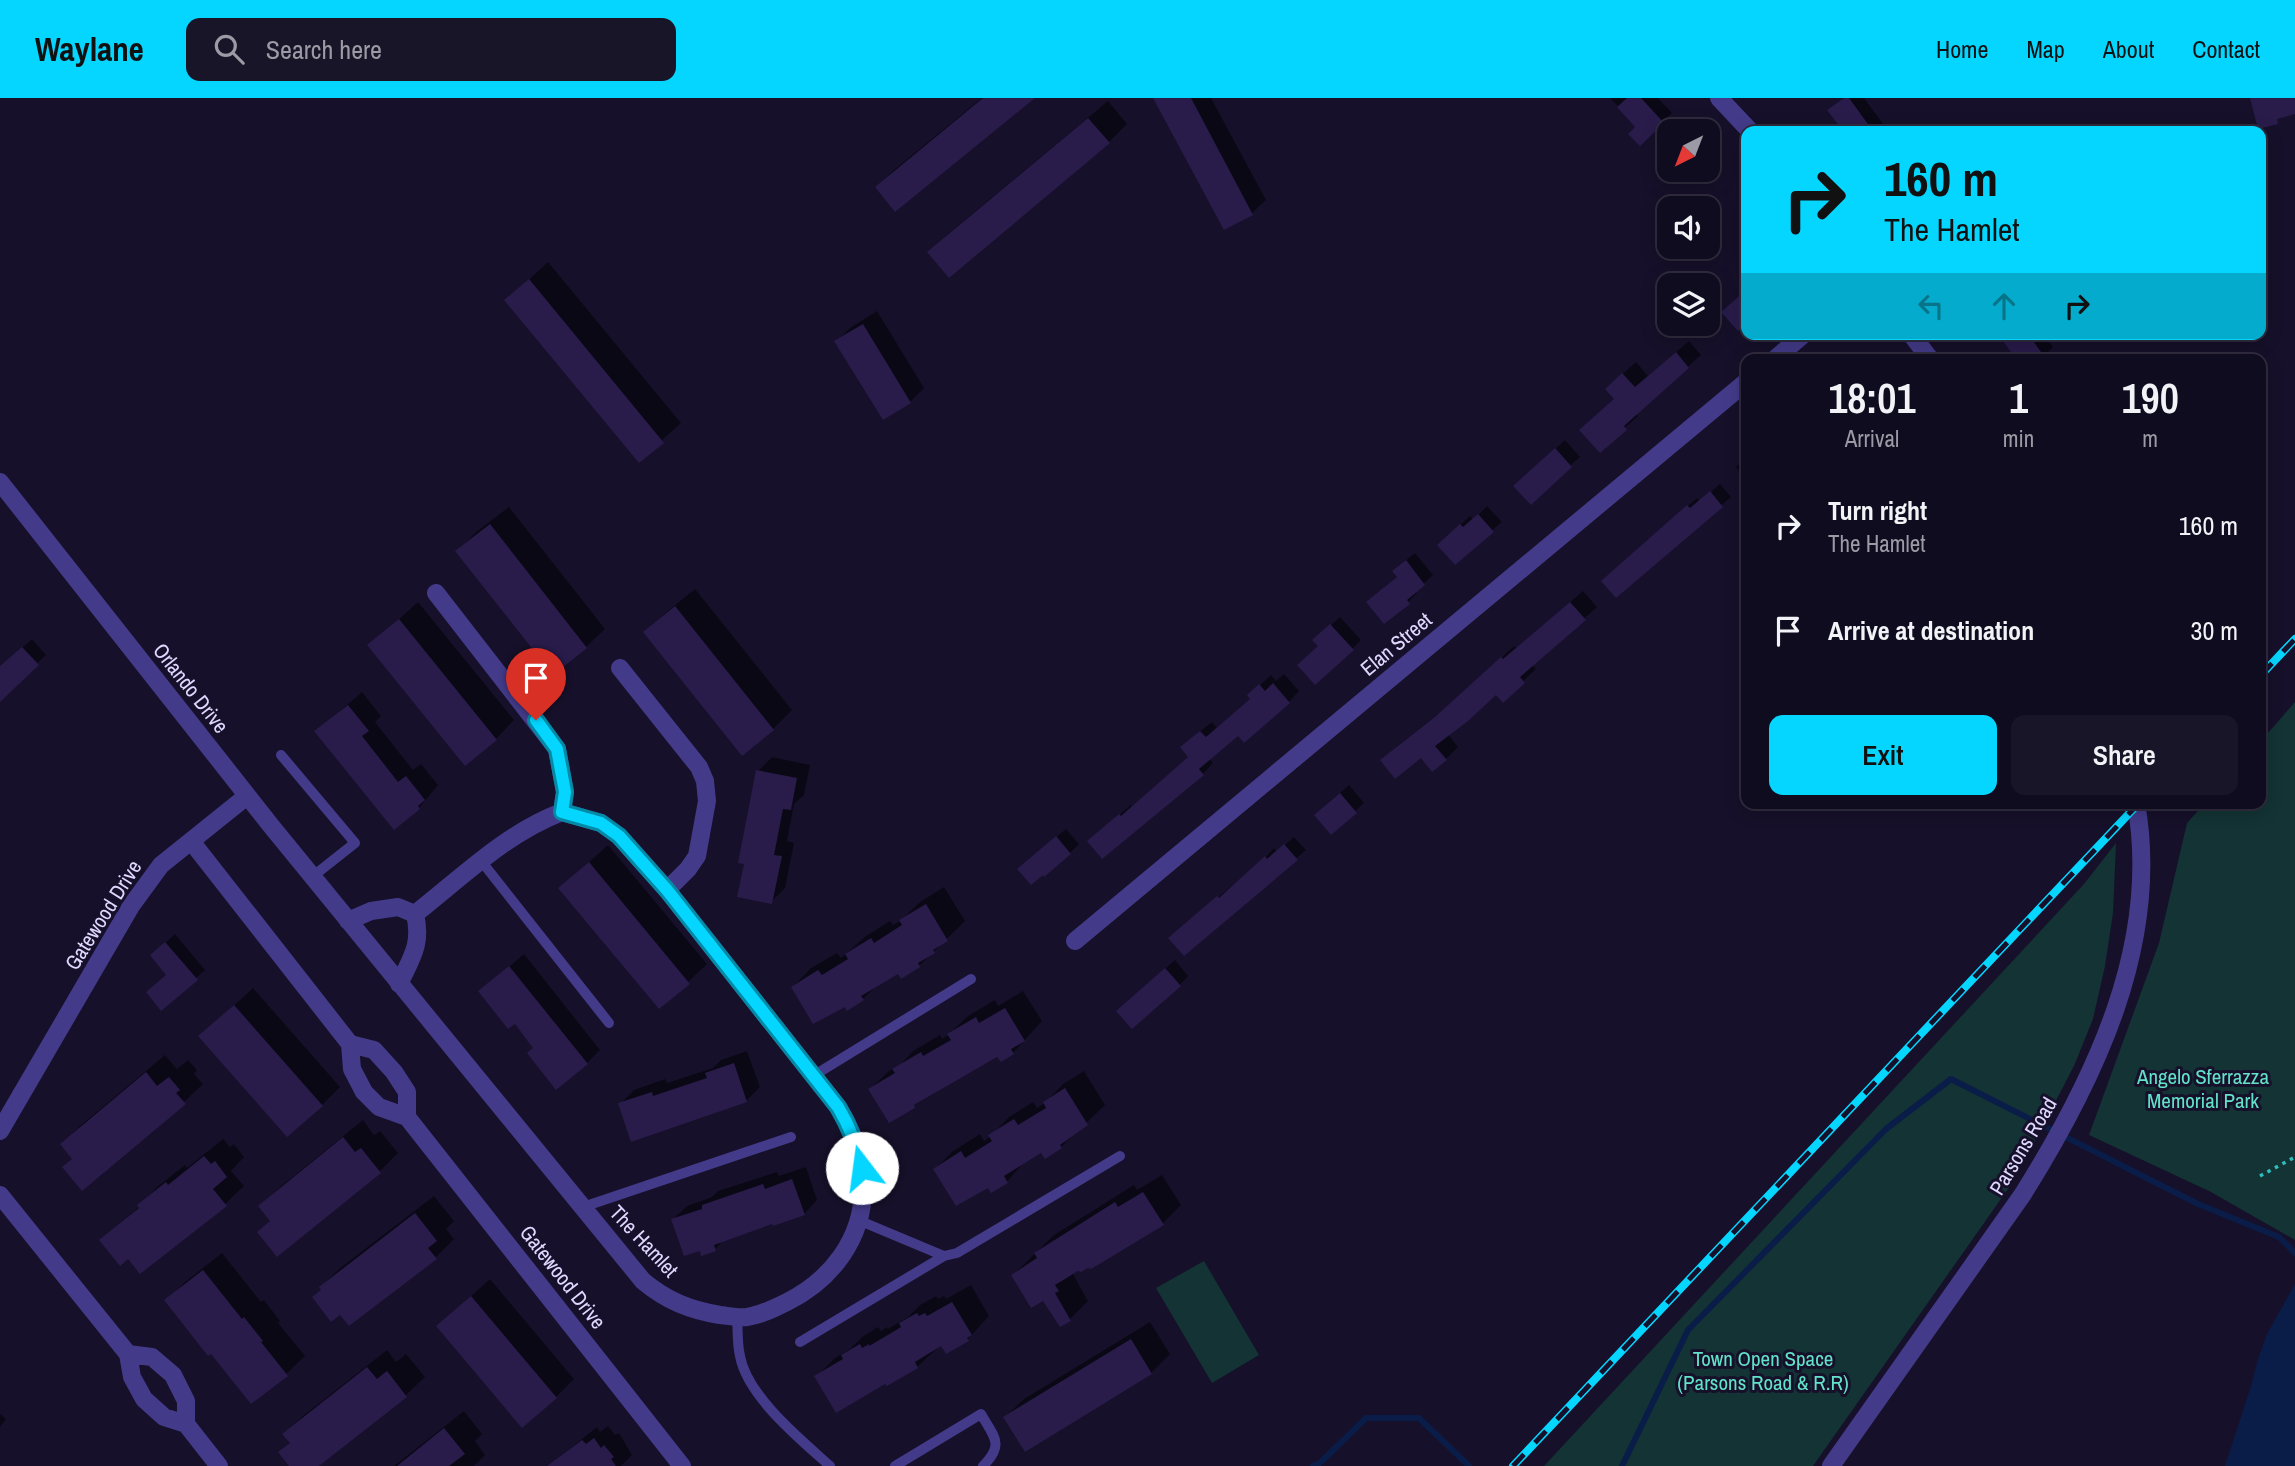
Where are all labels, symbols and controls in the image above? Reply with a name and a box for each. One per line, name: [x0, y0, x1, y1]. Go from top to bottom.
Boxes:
search box: [186, 18, 676, 81]
text: Waylane: [35, 27, 144, 71]
icon: search: [210, 30, 248, 68]
text: Search here: [266, 32, 382, 67]
text: Home: [1936, 33, 1988, 65]
text: Map: [2026, 33, 2065, 65]
text: About: [2103, 33, 2154, 65]
text: Contact: [2192, 33, 2260, 65]
north arrow: [1657, 119, 1720, 182]
map controls: [1657, 119, 1720, 336]
text: 160 m: [1884, 145, 1998, 211]
icon: right: [1769, 154, 1860, 245]
button: sound: [1657, 196, 1720, 259]
text: The Hamlet: [1884, 208, 2020, 251]
button: layers: [1657, 273, 1720, 336]
icon: left: [1912, 287, 1950, 325]
icon: ahead: [1985, 287, 2023, 325]
icon: right: [2058, 287, 2096, 325]
text: 18:01: [1828, 370, 1916, 426]
text: 1: [2009, 370, 2028, 426]
text: 190: [2121, 370, 2179, 426]
text: Arrival: [1845, 423, 1899, 454]
text: min: [2003, 423, 2034, 454]
text: m: [2142, 423, 2158, 454]
text: Turn right: [1828, 493, 1927, 528]
icon: right: [1769, 507, 1807, 545]
text: 160 m: [2179, 508, 2238, 543]
text: The Hamlet: [1828, 528, 1925, 559]
street label: Elan Street: [1354, 605, 1438, 682]
icon: arrive: [1769, 612, 1807, 650]
text: Arrive at destination: [1828, 613, 2034, 648]
text: 30 m: [2191, 613, 2238, 648]
street label: Orlando Drive: [147, 637, 235, 739]
pin: [506, 648, 566, 720]
icon: arrive: [517, 659, 555, 697]
button: Exit: [1769, 715, 1997, 795]
button: Share: [2011, 715, 2238, 795]
street label: Gatewood Drive: [58, 855, 148, 975]
park label: Angelo Sferrazza Memorial Park: [2136, 1062, 2269, 1115]
street label: Parsons Road: [1982, 1092, 2064, 1200]
position arrow: [825, 1131, 899, 1205]
street label: The Hamlet: [603, 1199, 685, 1284]
street label: Gatewood Drive: [513, 1219, 613, 1335]
park label: Town Open Space (Parsons Road & R.R): [1677, 1344, 1849, 1397]

